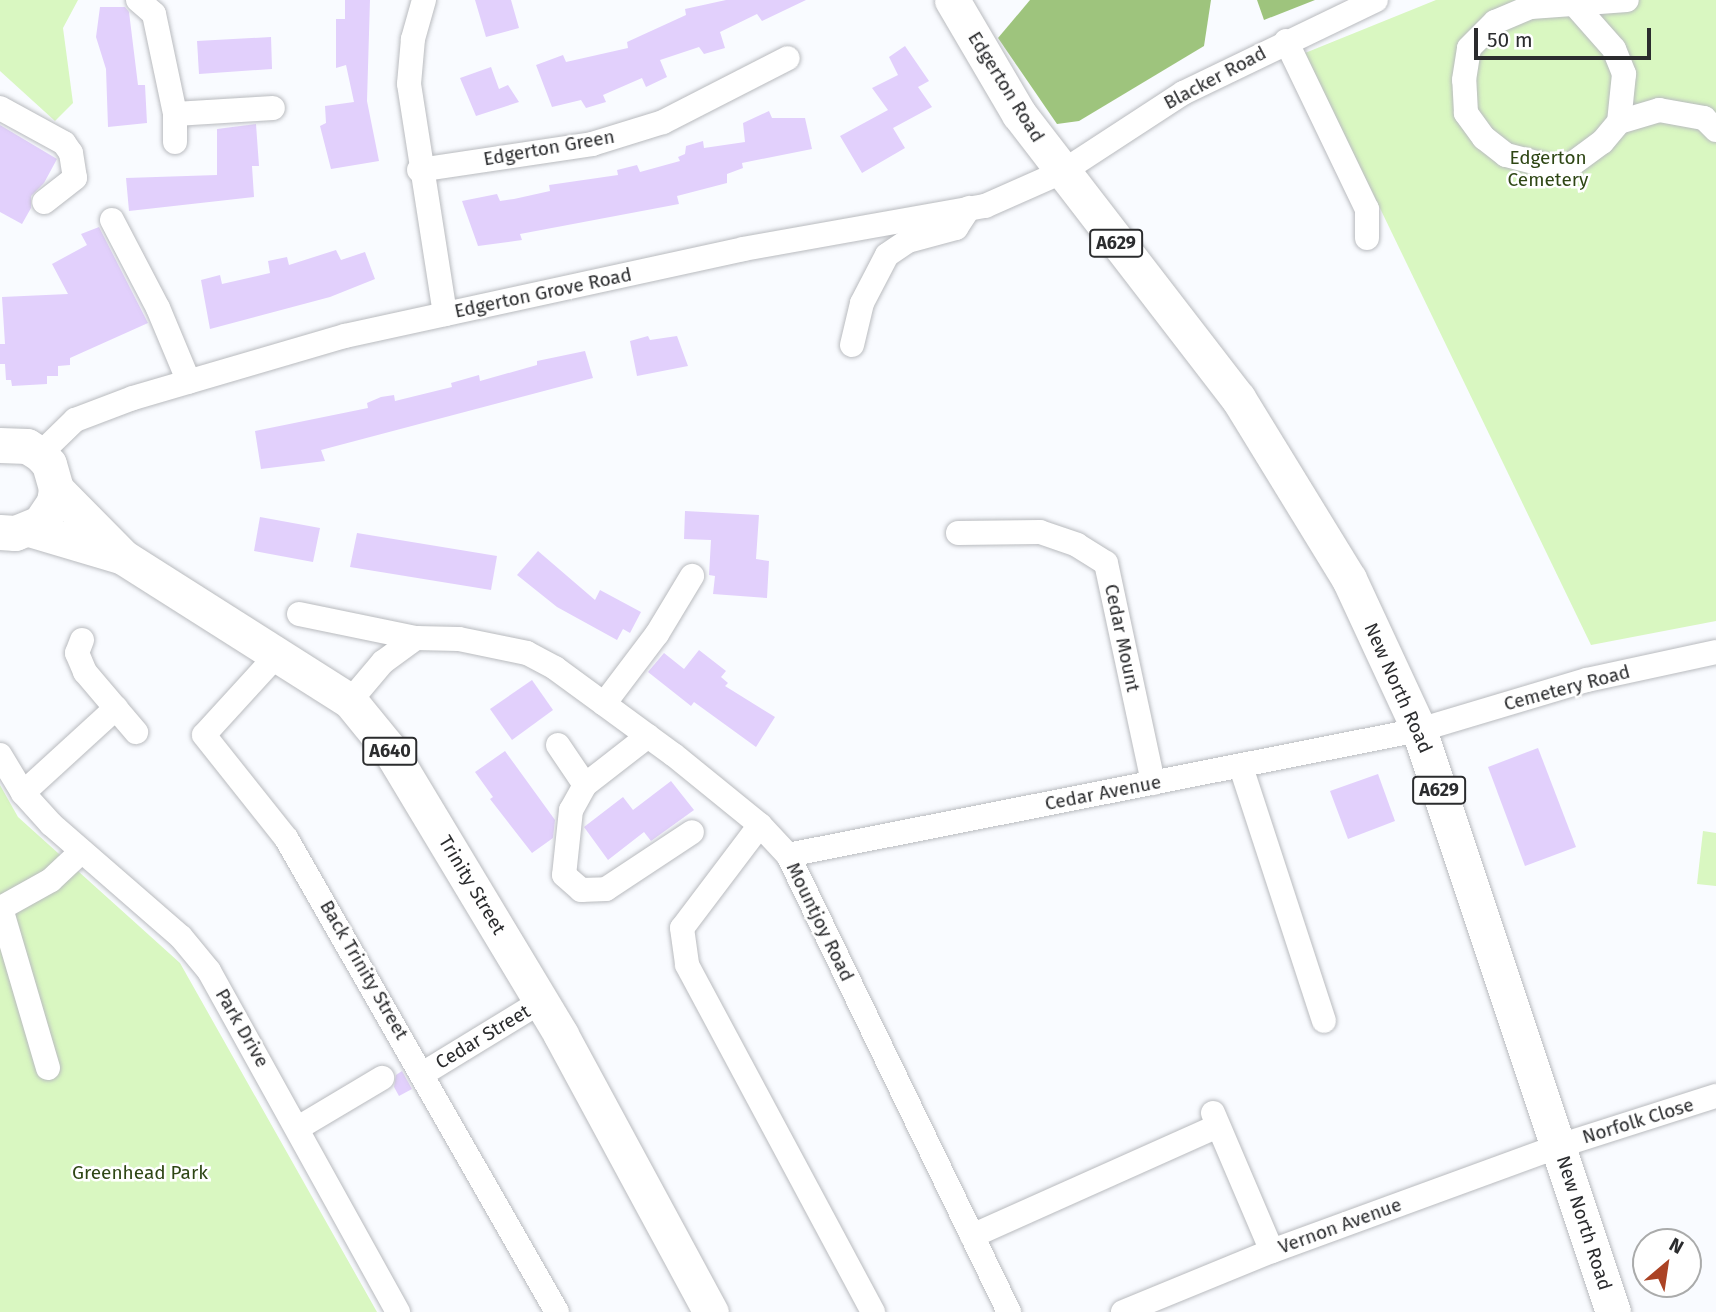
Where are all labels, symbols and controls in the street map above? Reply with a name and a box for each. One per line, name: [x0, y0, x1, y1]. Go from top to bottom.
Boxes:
scale bar: [1478, 14, 1655, 58]
text: 50 m: [1487, 27, 1533, 53]
street label: Edgerton Road: [963, 28, 1049, 146]
street label: Blacker Road: [1160, 42, 1270, 114]
street label: Edgerton Green: [482, 125, 616, 171]
park label: Edgerton Cemetery: [1508, 147, 1588, 191]
road number: A629: [1088, 229, 1144, 258]
street label: Edgerton Grove Road: [452, 263, 634, 323]
street label: Cedar Mount: [1099, 582, 1145, 694]
street label: New North Road: [1359, 619, 1437, 757]
street label: Cemetery Road: [1501, 660, 1633, 716]
road number: A640: [362, 736, 418, 766]
street label: Cedar Avenue: [1043, 771, 1163, 815]
road number: A629: [1411, 776, 1467, 804]
street label: Trinity Street: [434, 831, 510, 939]
street label: Mountjoy Road: [781, 859, 859, 985]
street label: Back Trinity Street: [315, 896, 413, 1044]
street label: Park Drive: [210, 985, 274, 1071]
street label: Cedar Street: [432, 1000, 534, 1074]
street label: Norfolk Close: [1580, 1093, 1696, 1149]
street label: New North Road: [1551, 1153, 1617, 1293]
park label: Greenhead Park: [72, 1162, 208, 1184]
street label: Vernon Avenue: [1275, 1193, 1405, 1259]
north arrow: [1632, 1228, 1702, 1298]
text: N: [1665, 1233, 1688, 1259]

